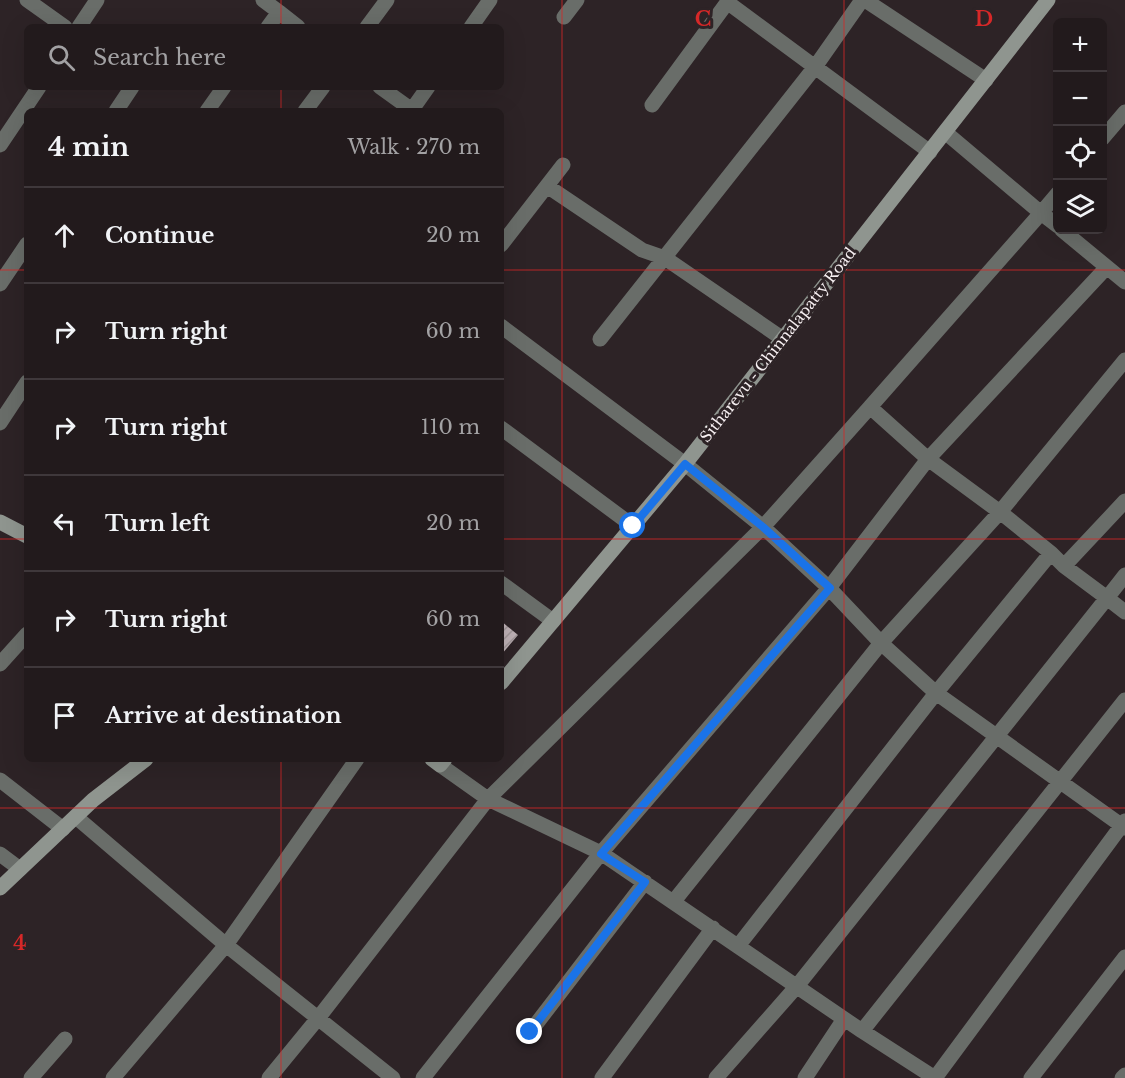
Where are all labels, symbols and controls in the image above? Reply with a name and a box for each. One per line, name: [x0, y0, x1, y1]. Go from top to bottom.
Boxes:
text: C: [695, 7, 711, 31]
text: D: [975, 7, 993, 31]
map controls: [1053, 18, 1107, 234]
button: +: [1053, 18, 1107, 72]
search box: [24, 24, 504, 90]
icon: search: [45, 41, 78, 74]
text: Search here: [93, 44, 226, 71]
button: −: [1053, 72, 1107, 126]
button: locate: [1053, 126, 1107, 180]
text: 4 min: [48, 131, 129, 163]
text: Walk · 270 m: [348, 135, 480, 159]
button: layers: [1053, 180, 1107, 234]
icon: ahead: [48, 219, 81, 252]
text: Continue: [105, 222, 214, 249]
text: 20 m: [426, 223, 480, 247]
street label: Sitharevu - Chinnalapatty Road: [696, 243, 860, 446]
icon: right: [48, 315, 81, 348]
text: Turn right: [105, 318, 227, 345]
text: 60 m: [426, 319, 480, 343]
icon: right: [48, 411, 81, 444]
text: Turn right: [105, 414, 227, 441]
text: 110 m: [421, 415, 480, 439]
icon: left: [48, 507, 81, 540]
text: Turn left: [105, 510, 210, 537]
text: 20 m: [426, 511, 480, 535]
route start: [619, 512, 645, 538]
icon: right: [48, 603, 81, 636]
text: Turn right: [105, 606, 227, 633]
text: 60 m: [426, 607, 480, 631]
icon: arrive: [48, 699, 81, 732]
text: Arrive at destination: [105, 702, 342, 729]
text: 4: [13, 931, 27, 955]
route end: [516, 1018, 542, 1044]

